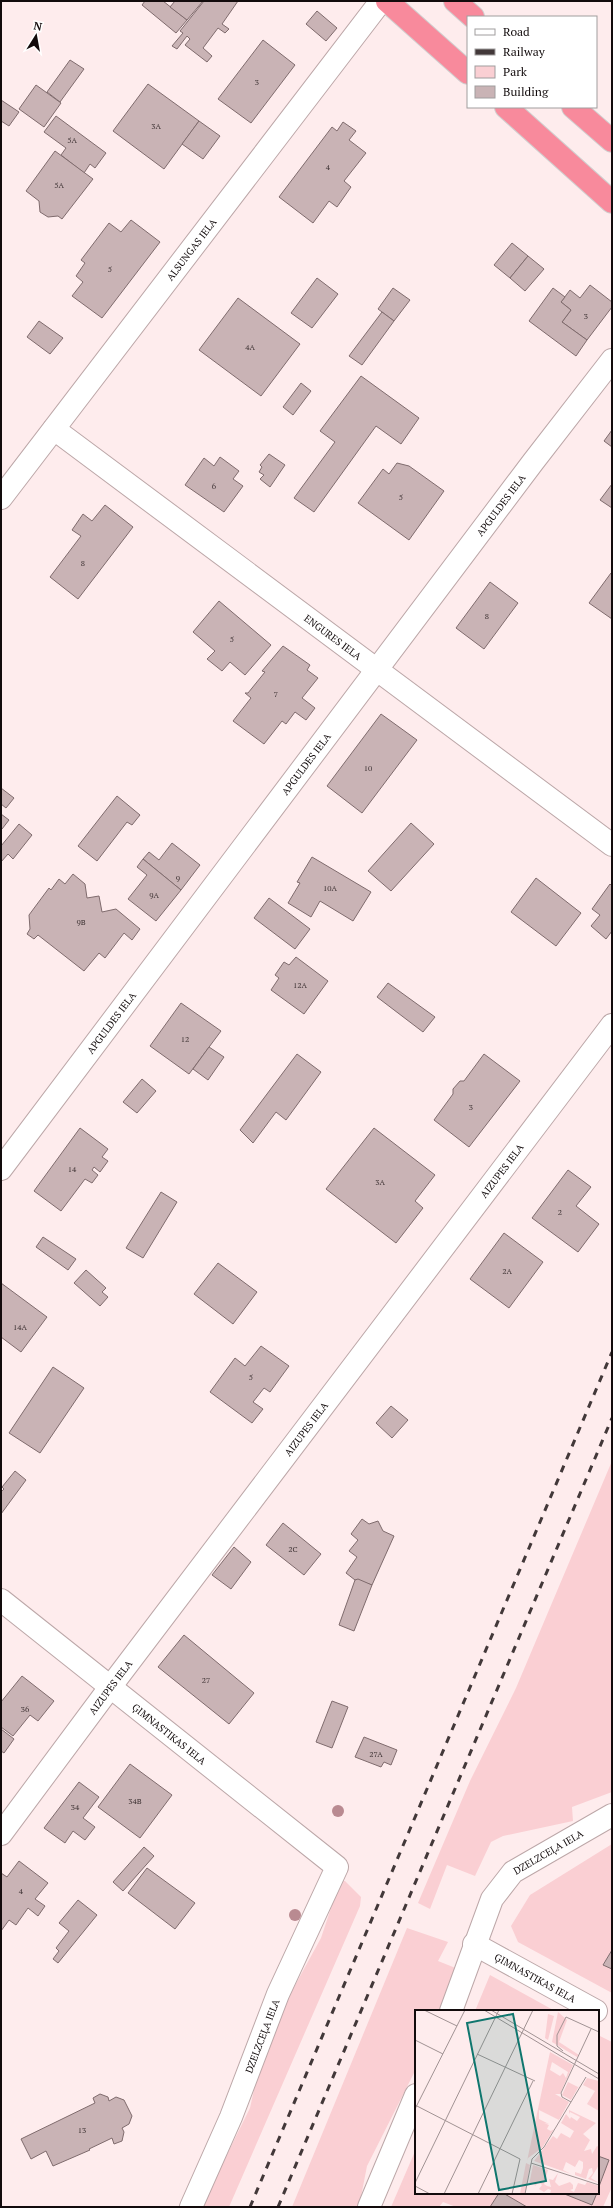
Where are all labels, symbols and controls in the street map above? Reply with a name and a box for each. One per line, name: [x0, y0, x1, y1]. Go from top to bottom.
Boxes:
north arrow: [16, 16, 56, 56]
legend: [467, 16, 597, 108]
text: N: [32, 19, 44, 34]
text: Road: [503, 24, 530, 39]
text: Railway: [503, 44, 546, 59]
text: Park: [503, 64, 528, 79]
house number: 3: [255, 77, 259, 87]
text: Building: [503, 84, 549, 99]
house number: 3A: [151, 121, 161, 131]
house number: 5A: [67, 135, 77, 145]
house number: 4: [326, 162, 331, 172]
house number: 5A: [54, 180, 64, 190]
street label: ALSUNGAS IELA: [164, 216, 220, 283]
house number: 5: [108, 264, 112, 274]
house number: 3: [584, 311, 588, 321]
house number: 4A: [245, 342, 255, 352]
street label: APGULDES IELA: [474, 472, 529, 539]
house number: 6: [212, 481, 217, 491]
house number: 5: [399, 492, 403, 502]
house number: 8: [81, 558, 85, 568]
house number: 8: [485, 611, 489, 621]
street label: ENGURES IELA: [301, 612, 364, 663]
house number: 5: [230, 634, 234, 644]
house number: 7: [274, 689, 278, 699]
street label: APGULDES IELA: [279, 730, 334, 798]
house number: 10: [364, 763, 372, 773]
house number: 9: [176, 873, 180, 883]
house number: 10A: [323, 883, 338, 893]
house number: 9A: [149, 890, 159, 900]
house number: 9B: [76, 917, 86, 927]
house number: 12A: [293, 980, 308, 990]
street label: APGULDES IELA: [84, 989, 139, 1057]
house number: 12: [181, 1034, 189, 1044]
house number: 3: [469, 1102, 473, 1112]
street label: AIZUPES IELA: [477, 1141, 527, 1201]
house number: 14: [68, 1164, 77, 1174]
house number: 3A: [375, 1177, 385, 1187]
house number: 2: [558, 1207, 562, 1217]
house number: 2A: [502, 1266, 512, 1276]
house number: 14A: [13, 1322, 28, 1332]
house number: 5: [249, 1372, 253, 1382]
street label: AIZUPES IELA: [282, 1399, 331, 1459]
house number: 2C: [288, 1544, 298, 1554]
street label: AIZUPES IELA: [86, 1658, 135, 1717]
house number: 27: [202, 1675, 210, 1685]
street label: ĢIMNASTIKAS IELA: [129, 1701, 209, 1768]
house number: 36: [21, 1704, 30, 1714]
house number: 27A: [369, 1749, 383, 1759]
house number: 34B: [128, 1796, 142, 1806]
house number: 34: [71, 1802, 80, 1812]
street label: DZELZCEĻA IELA: [511, 1827, 586, 1877]
house number: 4: [19, 1886, 24, 1896]
street label: ĢIMNASTIKAS IELA: [492, 1951, 578, 2006]
street label: DZELZCEĻA IELA: [242, 1997, 283, 2075]
inset map: [415, 2010, 599, 2194]
house number: 13: [78, 2125, 86, 2135]

